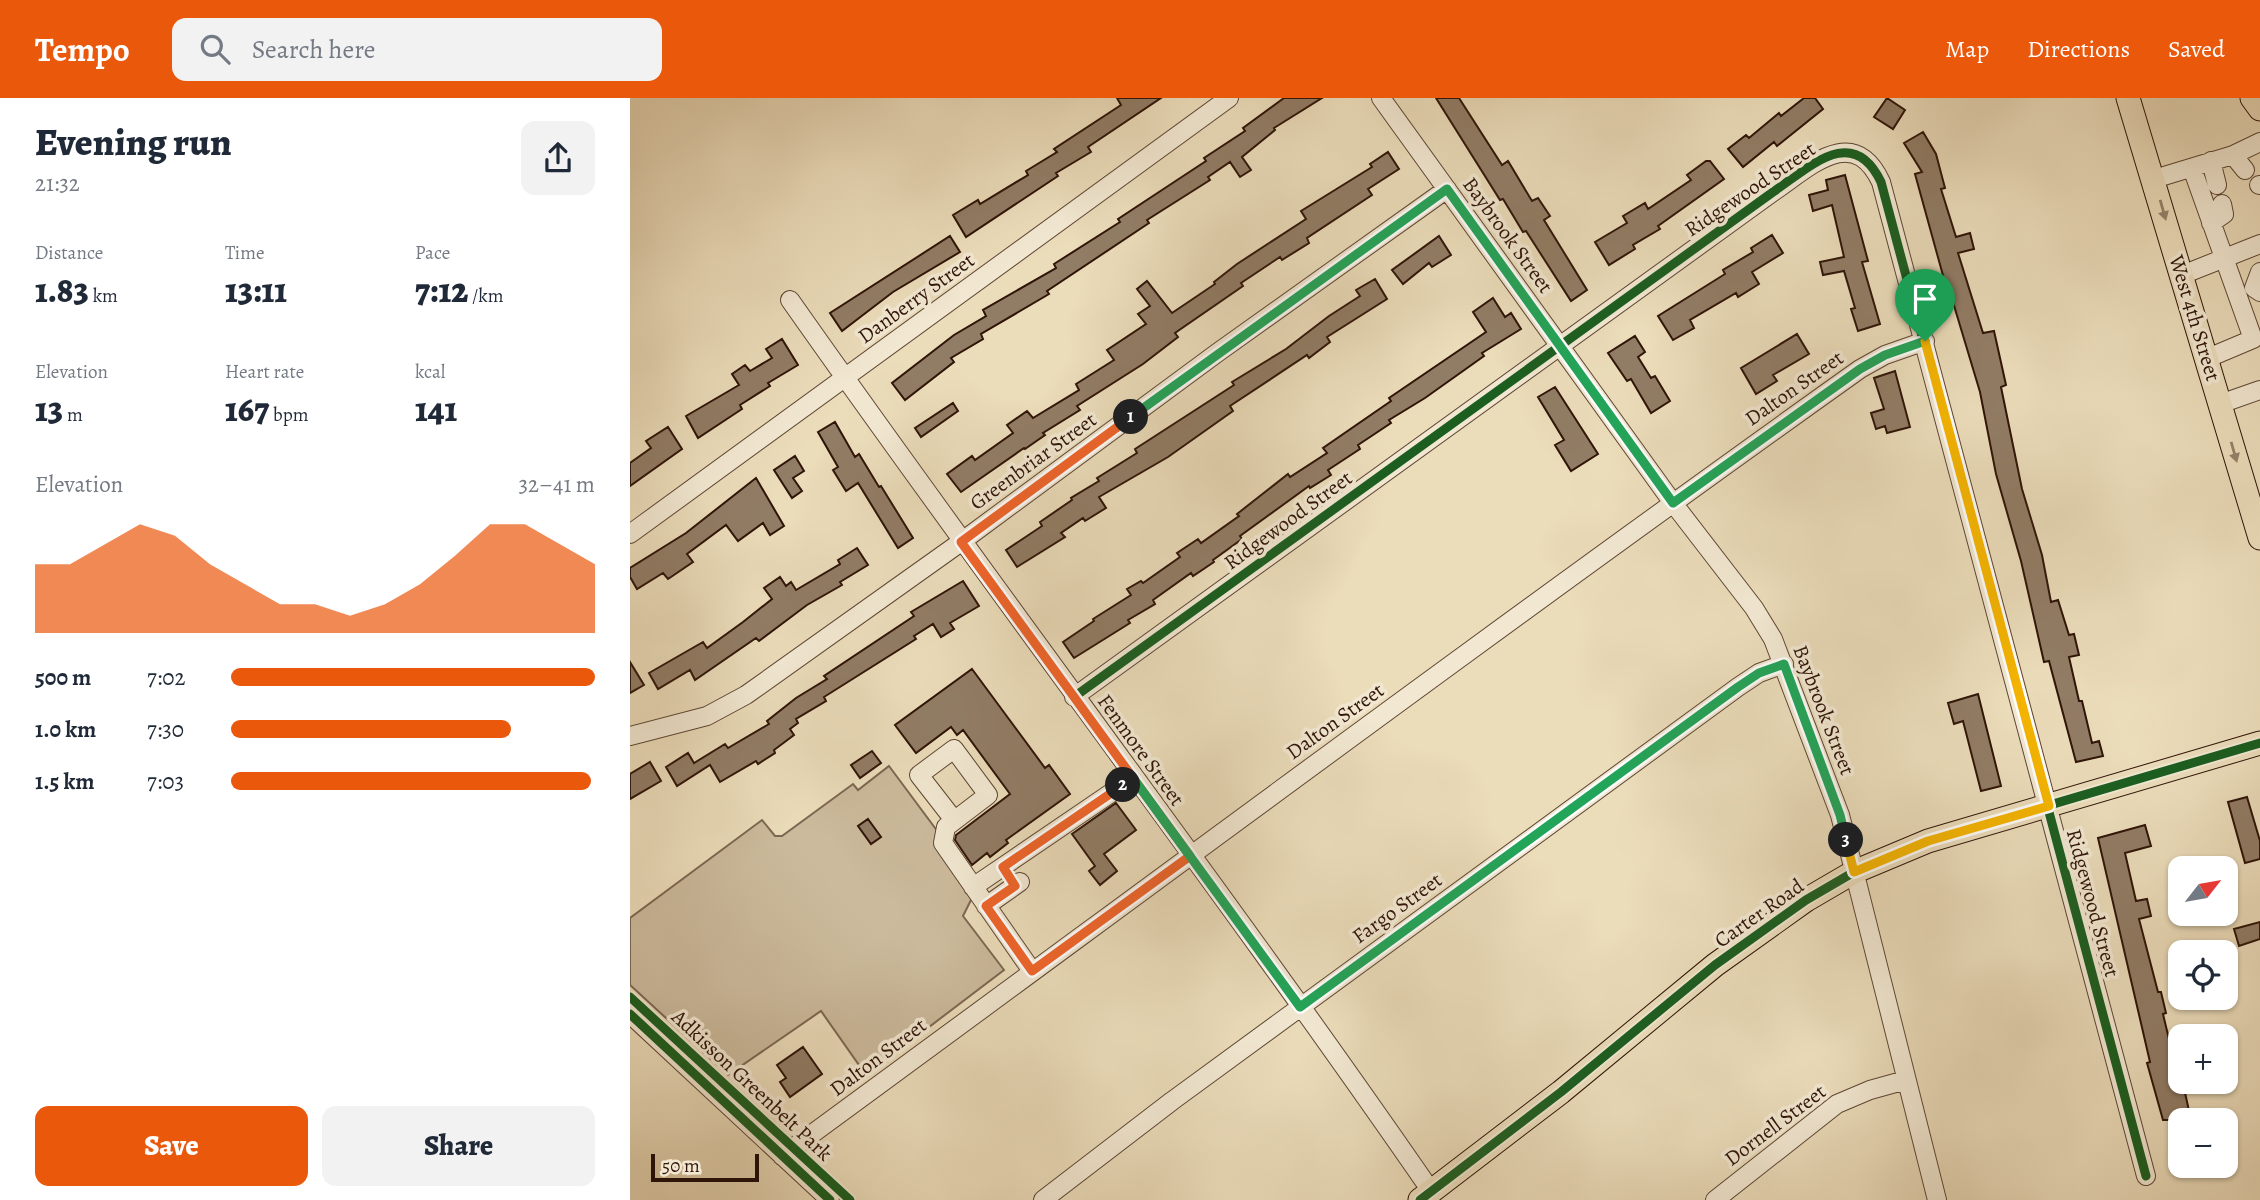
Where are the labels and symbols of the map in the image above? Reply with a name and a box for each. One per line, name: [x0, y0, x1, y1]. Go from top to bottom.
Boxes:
street label: Ridgewood Street: [1679, 135, 1821, 243]
street label: Baybrook Street: [1456, 171, 1560, 299]
one-way arrow: [2158, 200, 2168, 221]
street label: Danberry Street: [852, 246, 980, 350]
street label: West 4th Street: [2162, 251, 2227, 385]
pin: [1895, 269, 1955, 341]
street label: Dalton Street: [1739, 344, 1849, 432]
pin: 1: [1114, 400, 1148, 434]
street label: Greenbriar Street: [964, 406, 1102, 516]
one-way arrow: [2230, 441, 2240, 462]
street label: Ridgewood Street: [1218, 464, 1358, 576]
street label: Baybrook Street: [1786, 641, 1862, 779]
street label: Dalton Street: [1281, 676, 1390, 766]
street label: Fenmore Street: [1091, 688, 1191, 812]
pin: 2: [1106, 768, 1140, 802]
pin: 3: [1828, 822, 1864, 858]
street label: Ridgewood Street: [2060, 826, 2126, 980]
north arrow: [2168, 856, 2238, 926]
street label: Fargo Street: [1347, 866, 1448, 950]
street label: Carter Road: [1709, 872, 1810, 954]
street label: Adkisson Greenbelt Park: [665, 1002, 839, 1167]
street label: Dalton Street: [824, 1011, 932, 1103]
street label: Dornell Street: [1719, 1078, 1831, 1172]
scale bar: [651, 1151, 760, 1183]

